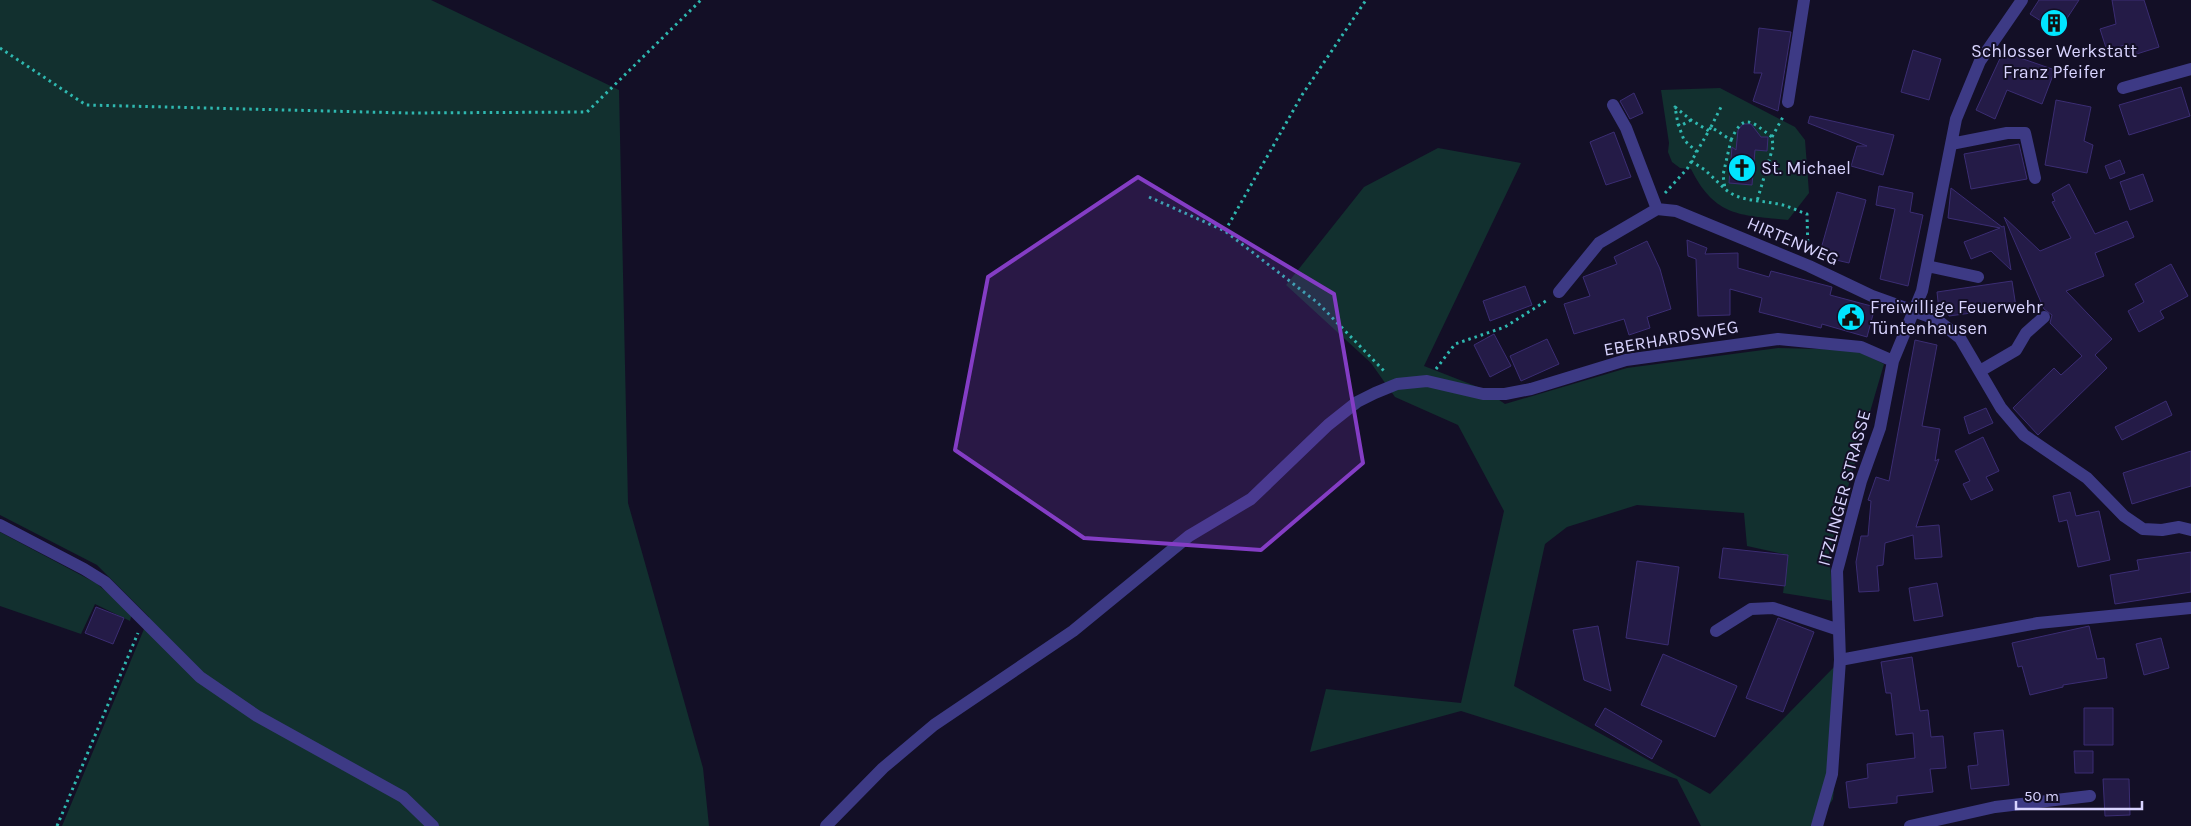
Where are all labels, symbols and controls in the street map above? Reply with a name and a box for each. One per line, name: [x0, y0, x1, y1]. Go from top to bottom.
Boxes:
building icon: Schlosser Werkstatt Franz Pfeifer: [2039, 8, 2069, 38]
place label: Schlosser Werkstatt Franz Pfeifer: [1971, 40, 2137, 83]
church icon: St. Michael: [1727, 153, 1757, 183]
place label: St. Michael: [1761, 157, 1851, 179]
street label: HIRTENWEG: [1744, 212, 1842, 270]
place label: Freiwillige Feuerwehr Tüntenhausen: [1870, 296, 2043, 339]
public building icon: Freiwillige Feuerwehr Tüntenhausen: [1836, 302, 1866, 332]
street label: EBERHARDSWEG: [1602, 315, 1740, 361]
street label: ITZLINGER STRASSE: [1813, 408, 1875, 568]
scale bar: [2016, 778, 2142, 810]
text: 50 m: [2024, 787, 2059, 805]

